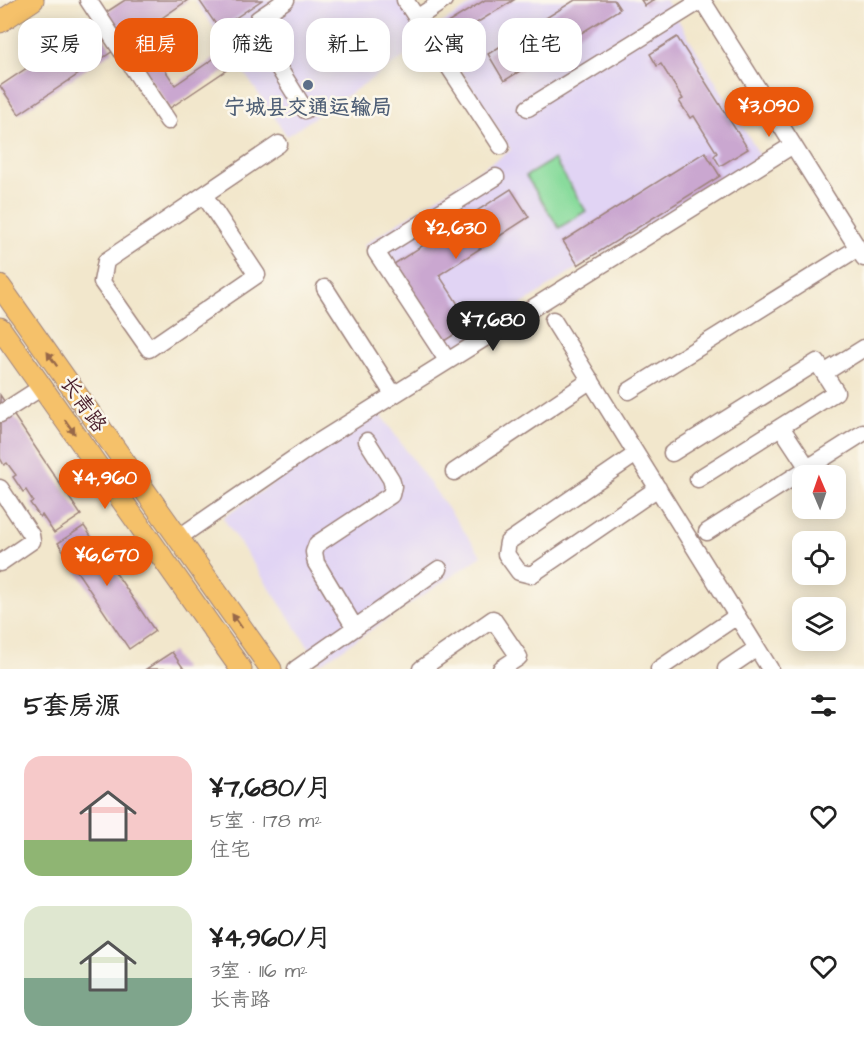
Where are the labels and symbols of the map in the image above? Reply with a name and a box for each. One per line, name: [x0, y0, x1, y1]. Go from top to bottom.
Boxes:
marker: 宁城县交通运输局: [301, 78, 315, 92]
pin: ¥3,090: [720, 87, 818, 138]
place label: 宁城县交通运输局: [224, 93, 392, 122]
pin: ¥2,630: [407, 209, 505, 260]
pin: ¥7,680: [444, 301, 542, 352]
one-way arrow: [47, 351, 58, 367]
street label: 长青路: [54, 370, 114, 438]
one-way arrow: [64, 419, 76, 435]
pin: ¥4,960: [56, 459, 154, 510]
north arrow: [792, 465, 846, 519]
pin: ¥6,670: [58, 536, 156, 587]
one-way arrow: [231, 614, 243, 630]

